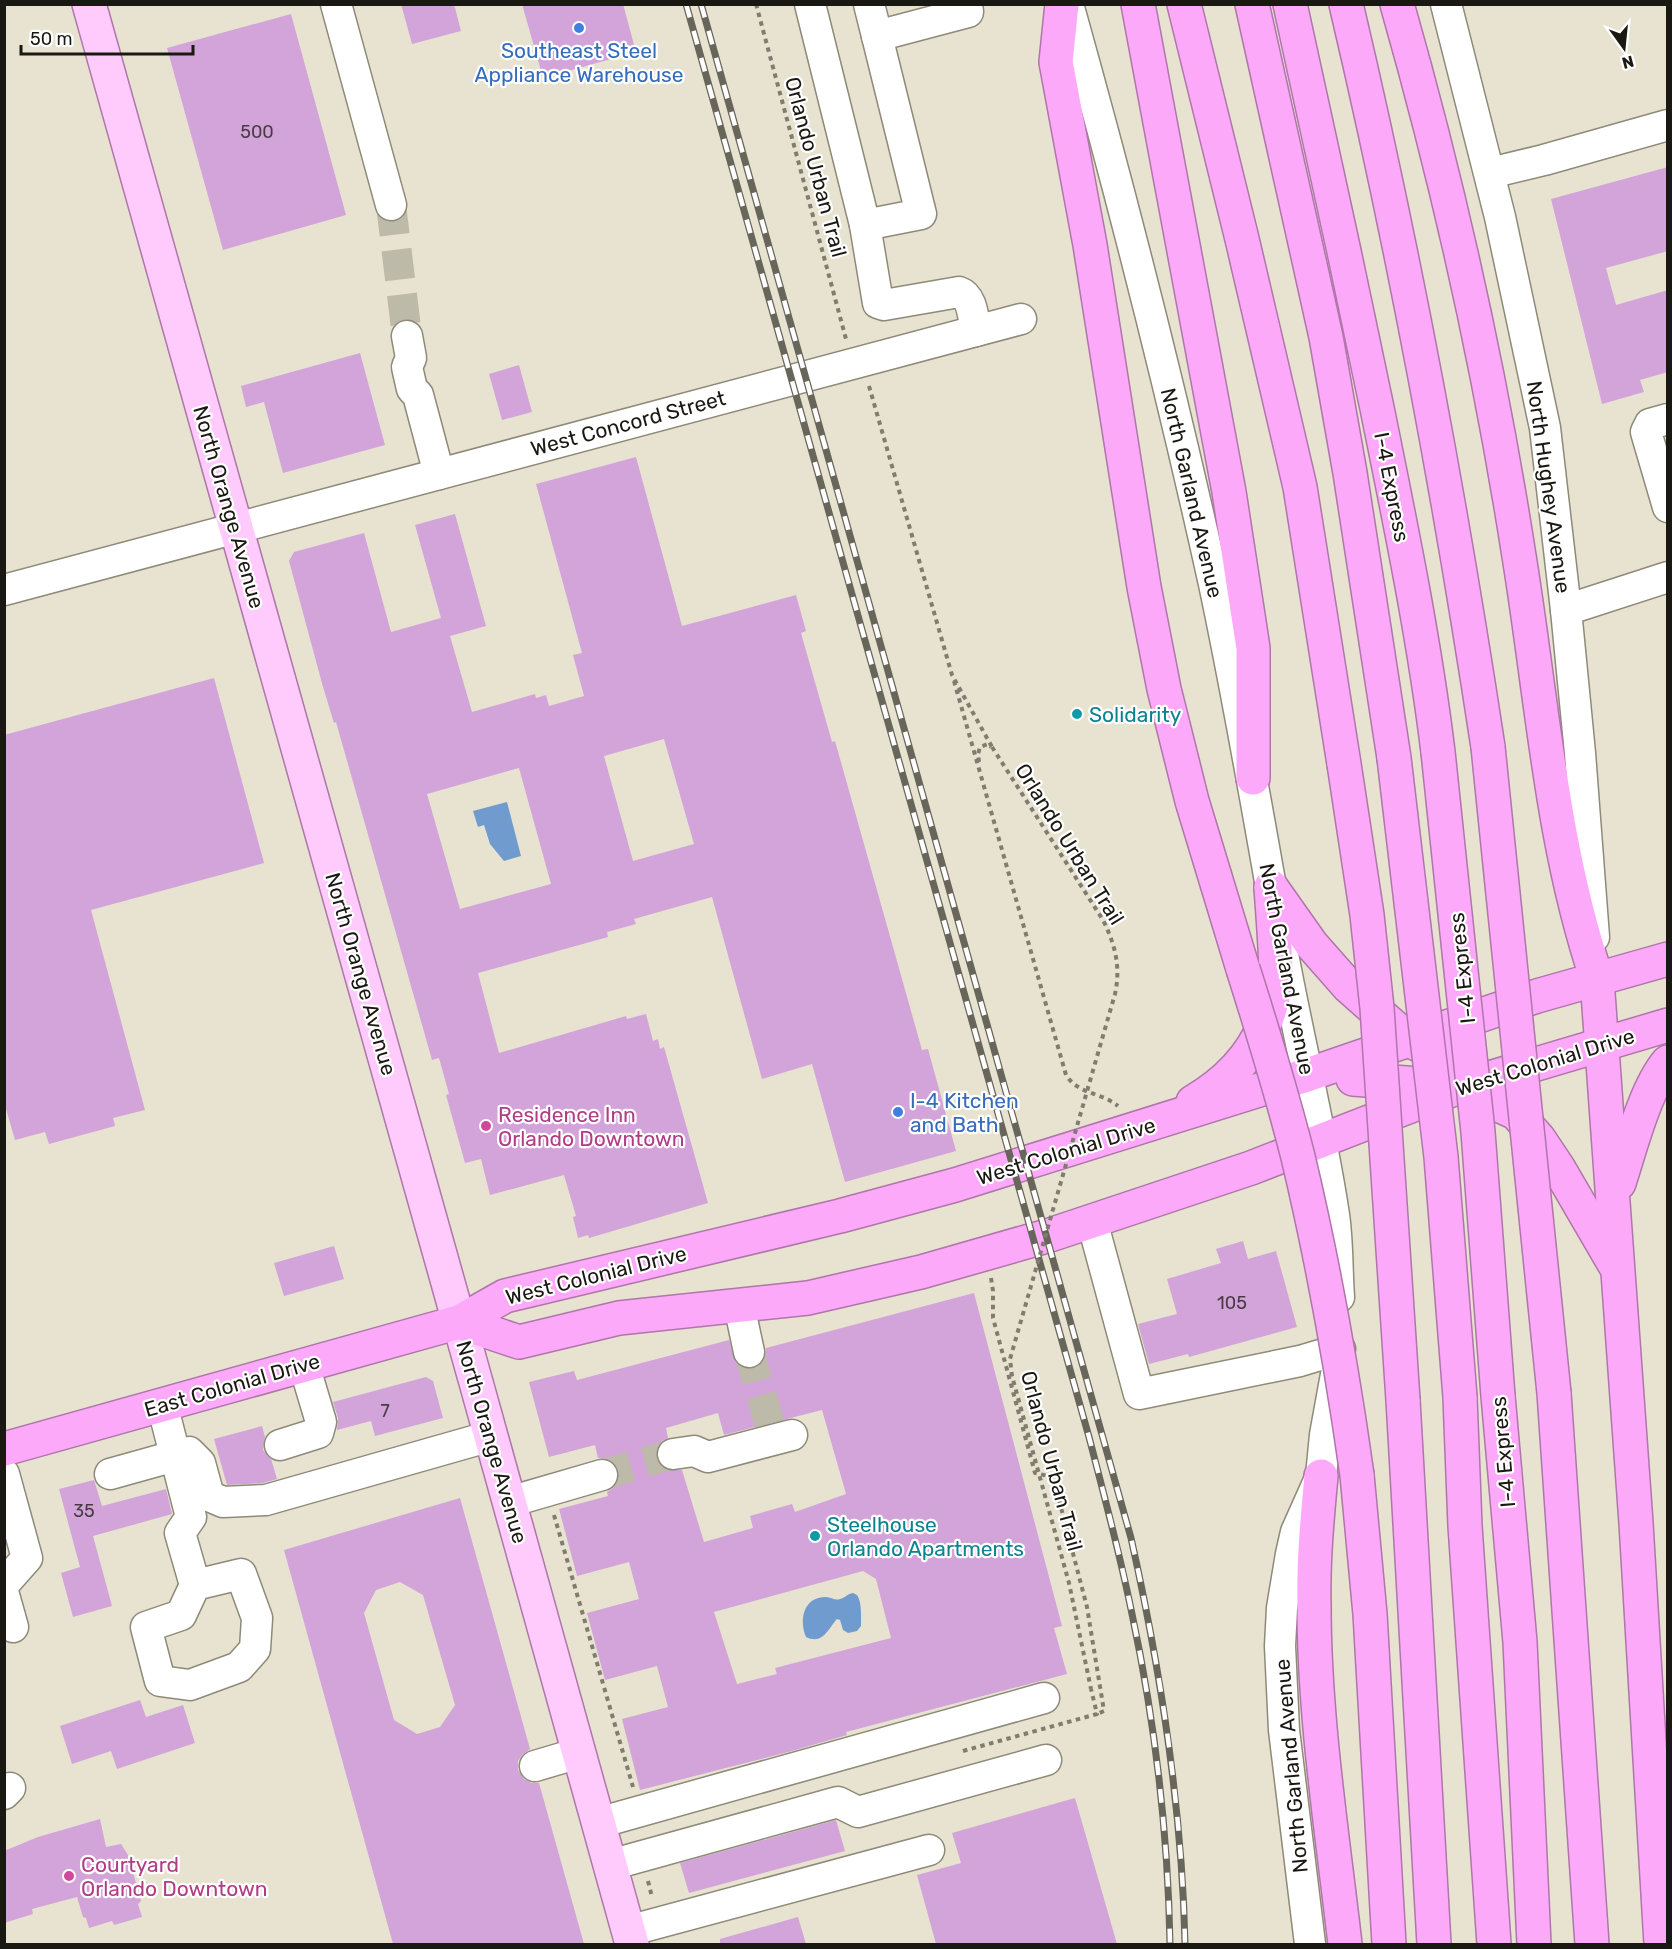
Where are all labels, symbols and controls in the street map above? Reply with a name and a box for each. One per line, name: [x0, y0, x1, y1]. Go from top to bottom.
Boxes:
scale bar: [21, 18, 194, 56]
north arrow: [1594, 18, 1654, 78]
marker: Southeast Steel Appliance Warehouse: [572, 21, 586, 35]
text: 50 m: [30, 28, 73, 50]
place label: Southeast Steel Appliance Warehouse: [474, 38, 684, 87]
text: N: [1620, 51, 1636, 73]
street label: Orlando Urban Trail: [780, 74, 852, 260]
house number: 500: [240, 121, 274, 143]
street label: North Hughey Avenue: [1522, 379, 1576, 595]
street label: West Concord Street: [528, 385, 728, 461]
street label: North Garland Avenue: [1156, 386, 1228, 600]
street label: North Orange Avenue: [188, 403, 270, 611]
street label: I-4 Express: [1369, 430, 1415, 544]
place label: Solidarity: [1089, 702, 1182, 727]
marker: Solidarity: [1070, 707, 1084, 721]
street label: Orlando Urban Trail: [1010, 759, 1130, 929]
street label: North Garland Avenue: [1254, 861, 1320, 1077]
street label: North Orange Avenue: [320, 870, 402, 1078]
street label: I-4 Express: [1444, 911, 1480, 1025]
street label: West Colonial Drive: [1453, 1023, 1637, 1101]
place label: I-4 Kitchen and Bath: [910, 1088, 1019, 1137]
place label: Residence Inn Orlando Downtown: [498, 1102, 685, 1151]
marker: I-4 Kitchen and Bath: [891, 1105, 905, 1119]
street label: West Colonial Drive: [974, 1112, 1158, 1190]
marker: Residence Inn Orlando Downtown: [479, 1119, 493, 1133]
street label: West Colonial Drive: [503, 1240, 689, 1310]
house number: 105: [1217, 1292, 1247, 1314]
street label: North Orange Avenue: [451, 1338, 533, 1546]
street label: East Colonial Drive: [141, 1348, 323, 1422]
street label: Orlando Urban Trail: [1016, 1368, 1088, 1554]
street label: I-4 Express: [1486, 1395, 1520, 1509]
house number: 7: [380, 1400, 390, 1422]
house number: 35: [73, 1500, 95, 1522]
place label: Steelhouse Orlando Apartments: [827, 1512, 1024, 1561]
marker: Steelhouse Orlando Apartments: [808, 1529, 822, 1543]
street label: North Garland Avenue: [1269, 1658, 1313, 1874]
place label: Courtyard Orlando Downtown: [81, 1852, 268, 1901]
marker: Courtyard Orlando Downtown: [62, 1869, 76, 1883]

